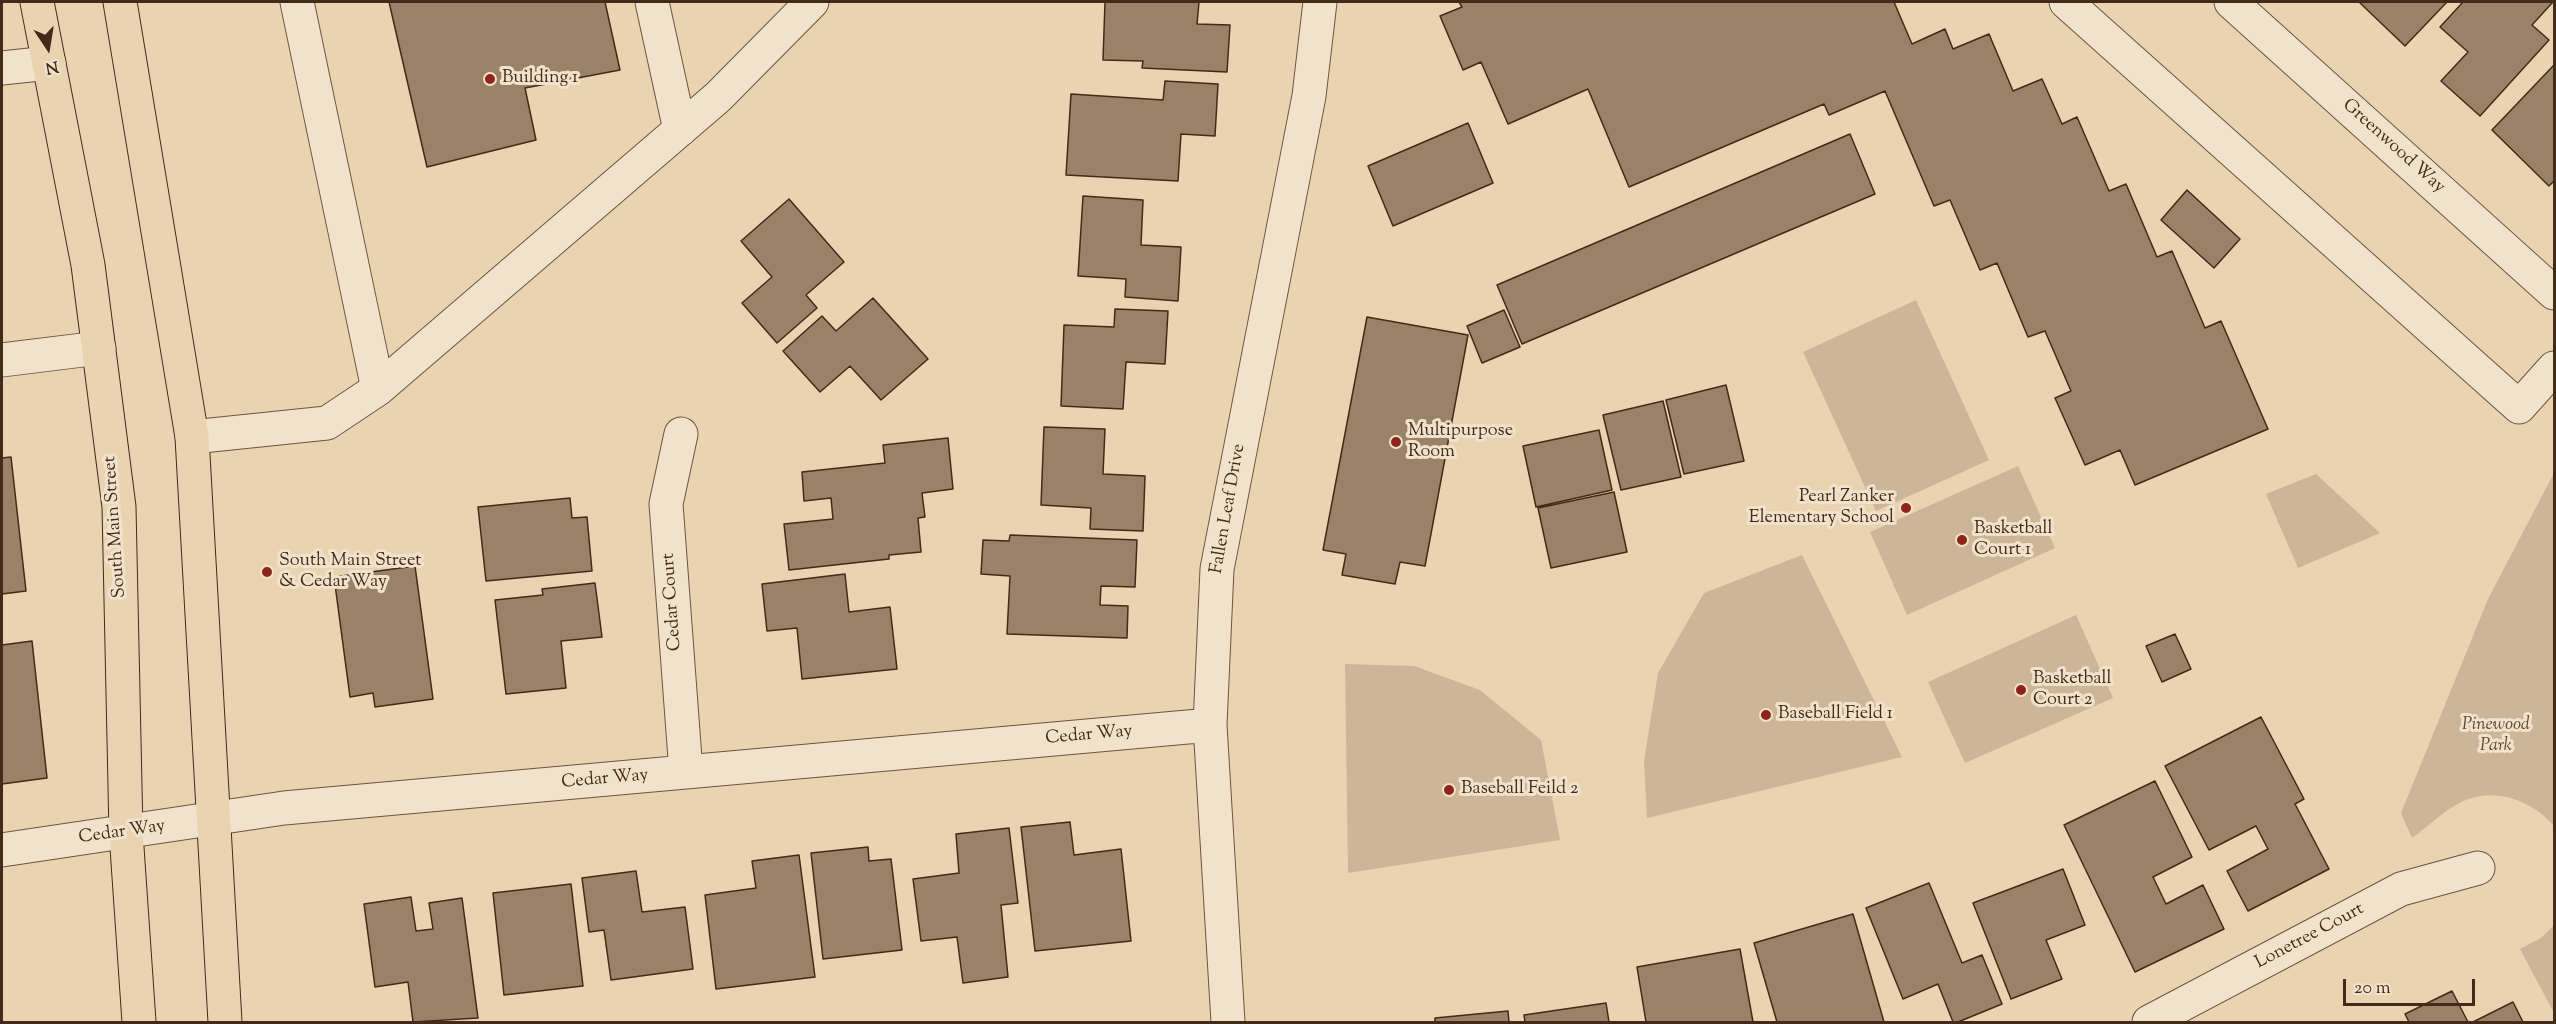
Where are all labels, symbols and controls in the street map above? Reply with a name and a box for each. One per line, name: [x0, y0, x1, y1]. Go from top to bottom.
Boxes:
north arrow: [18, 18, 78, 78]
text: N: [43, 54, 60, 79]
place label: Building 1: [502, 68, 578, 90]
marker: Building 1: [483, 72, 497, 86]
street label: Greenwood Way: [2337, 95, 2449, 199]
place label: Multipurpose Room: [1408, 421, 1513, 464]
marker: Multipurpose Room: [1389, 435, 1403, 449]
street label: Fallen Leaf Drive: [1207, 442, 1251, 576]
street label: South Main Street: [100, 455, 132, 599]
place label: Pearl Zanker Elementary School: [1749, 487, 1894, 530]
marker: Pearl Zanker Elementary School: [1899, 501, 1913, 515]
place label: Basketball Court 1: [1974, 519, 2053, 562]
marker: Basketball Court 1: [1955, 533, 1969, 547]
place label: South Main Street & Cedar Way: [279, 551, 421, 594]
street label: Cedar Court: [659, 552, 687, 652]
marker: South Main Street & Cedar Way: [260, 565, 274, 579]
place label: Basketball Court 2: [2033, 669, 2112, 712]
marker: Basketball Court 2: [2014, 683, 2028, 697]
place label: Baseball Field 1: [1778, 704, 1893, 726]
marker: Baseball Field 1: [1759, 708, 1773, 722]
park label: Pinewood Park: [2462, 715, 2530, 758]
street label: Cedar Way: [1045, 721, 1133, 751]
street label: Cedar Way: [561, 765, 649, 795]
place label: Baseball Feild 2: [1461, 779, 1578, 801]
marker: Baseball Feild 2: [1442, 783, 1456, 797]
street label: Cedar Way: [77, 816, 167, 850]
street label: Lonetree Court: [2252, 899, 2368, 975]
scale bar: [2346, 967, 2478, 1005]
text: 20 m: [2354, 976, 2391, 1002]

